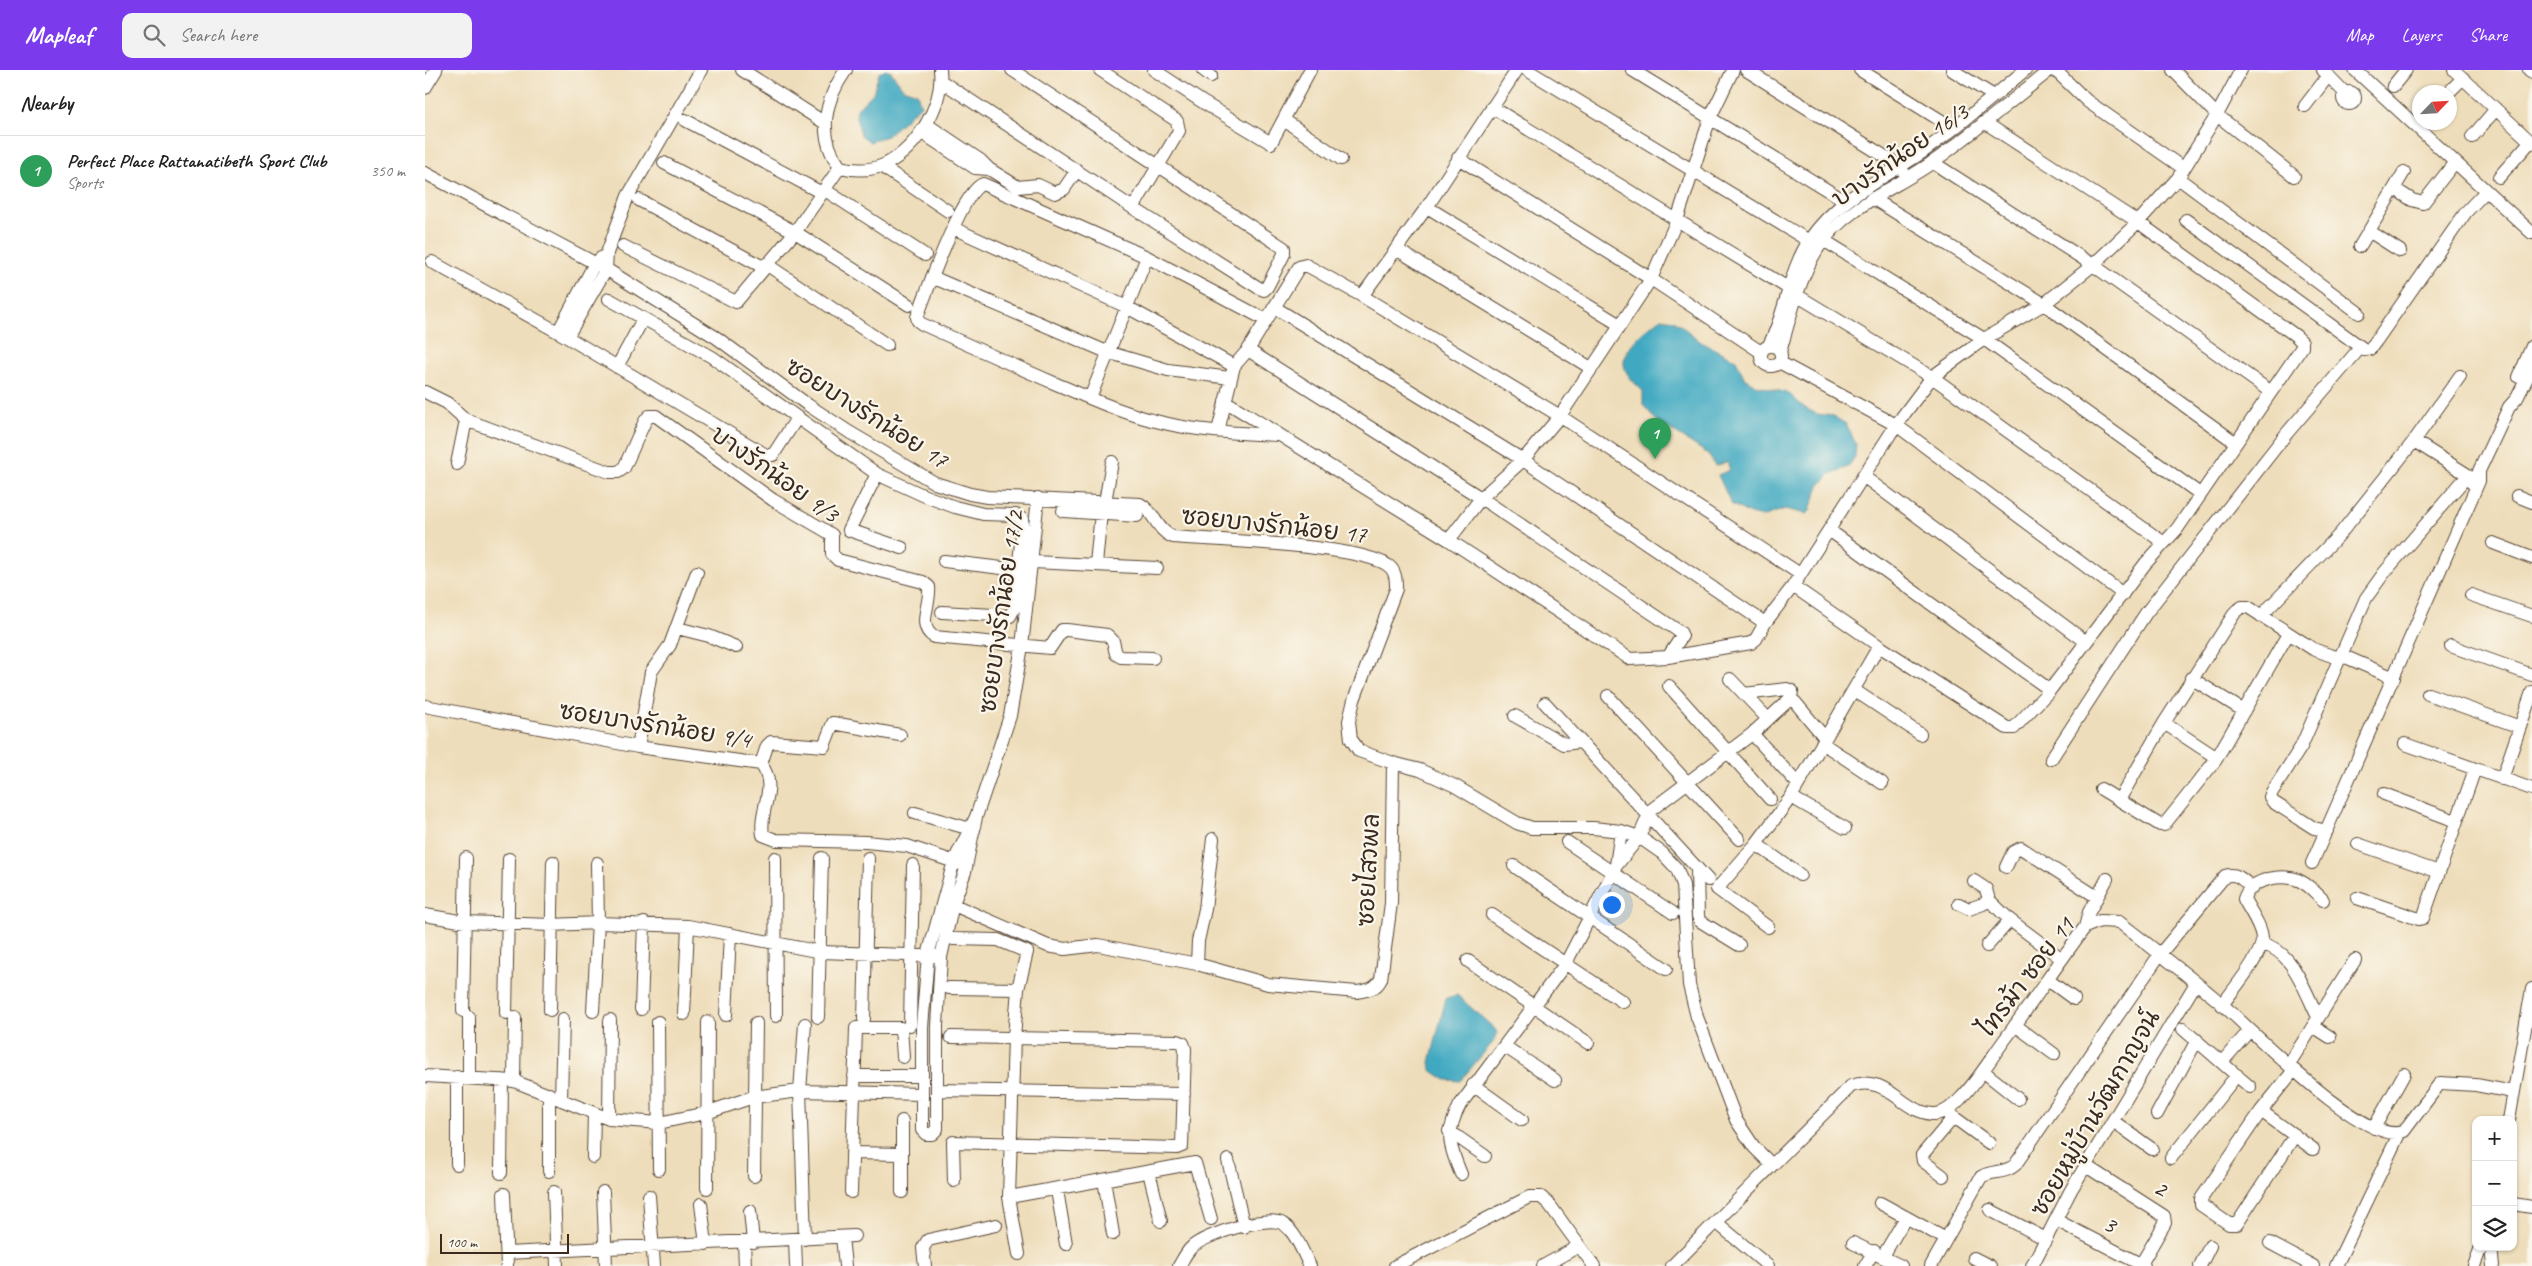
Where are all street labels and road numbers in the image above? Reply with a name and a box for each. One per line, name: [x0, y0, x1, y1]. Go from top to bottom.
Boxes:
street label: บางรักน้อย 16/3: [1826, 96, 1976, 213]
street label: ซอยบางรักน้อย 17: [780, 351, 955, 476]
street label: บางรักน้อย 9/3: [705, 419, 846, 530]
street label: ซอยบางรักน้อย 17: [1180, 500, 1369, 550]
street label: ซอยบางรักน้อย 17/2: [972, 507, 1030, 715]
street label: ซอยบางรักน้อย 9/4: [557, 695, 755, 755]
street label: ซอยไสวพล: [1349, 813, 1386, 927]
street label: ไทรม้า ซอย 11: [1970, 910, 2081, 1044]
street label: ซอยหมู่บ้านวัฒกาญจน์: [2023, 1004, 2169, 1223]
street label: 2: [2148, 1173, 2176, 1205]
street label: 3: [2098, 1208, 2124, 1241]

